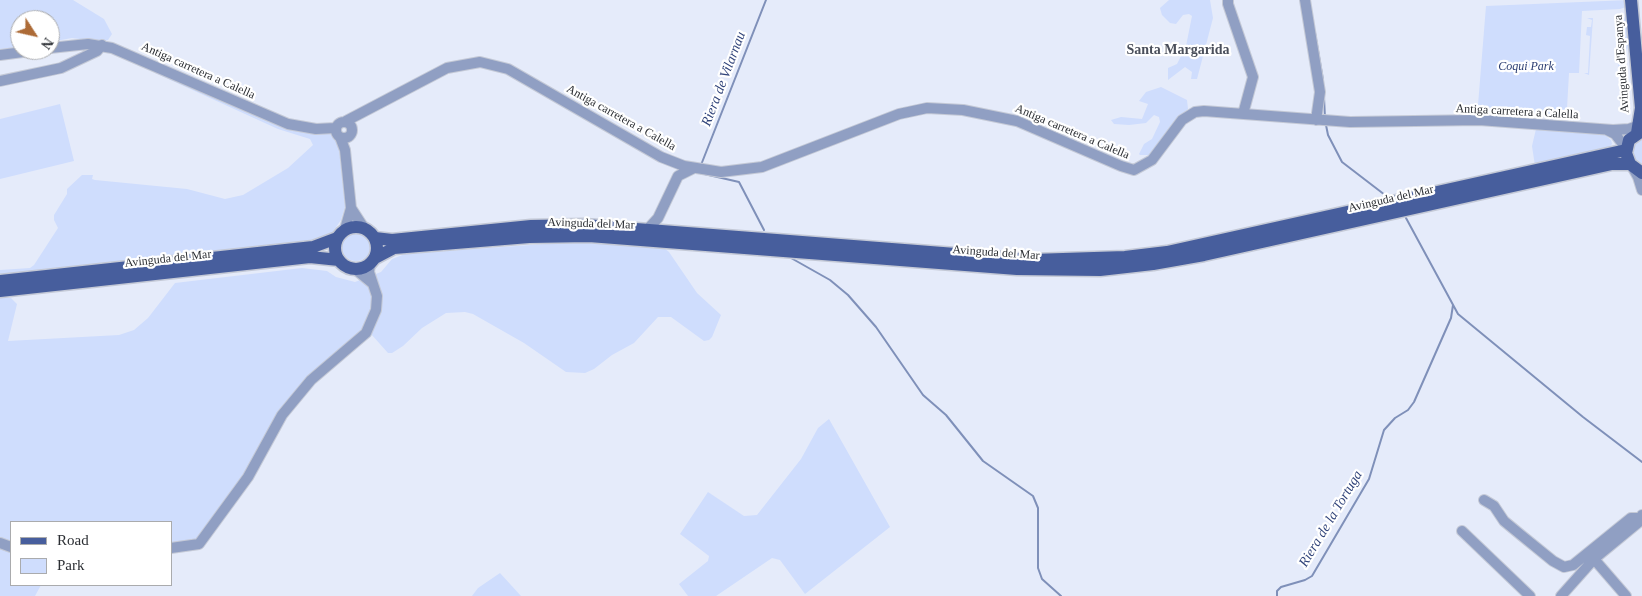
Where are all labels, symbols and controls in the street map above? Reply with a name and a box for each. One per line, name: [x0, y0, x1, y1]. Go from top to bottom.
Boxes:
north arrow: [10, 10, 60, 60]
street label: Avinguda d'Espanya: [1611, 14, 1633, 114]
water label: Riera de Vilarnau: [698, 29, 750, 129]
text: N: [38, 35, 56, 52]
street label: Antiga carretera a Calella: [139, 39, 257, 103]
district label: Santa Margarida: [1126, 42, 1230, 58]
park label: Coqui Park: [1498, 60, 1554, 74]
street label: Antiga carretera a Calella: [564, 82, 678, 154]
street label: Antiga carretera a Calella: [1013, 101, 1131, 163]
street label: Antiga carretera a Calella: [1455, 102, 1579, 122]
street label: Avinguda del Mar: [1347, 182, 1435, 216]
street label: Avinguda del Mar: [547, 215, 635, 233]
street label: Avinguda del Mar: [952, 243, 1040, 263]
street label: Avinguda del Mar: [124, 247, 212, 271]
water label: Riera de la Tortuga: [1296, 468, 1366, 570]
legend: [10, 521, 172, 586]
text: Road: [57, 532, 89, 548]
text: Park: [57, 557, 85, 573]

